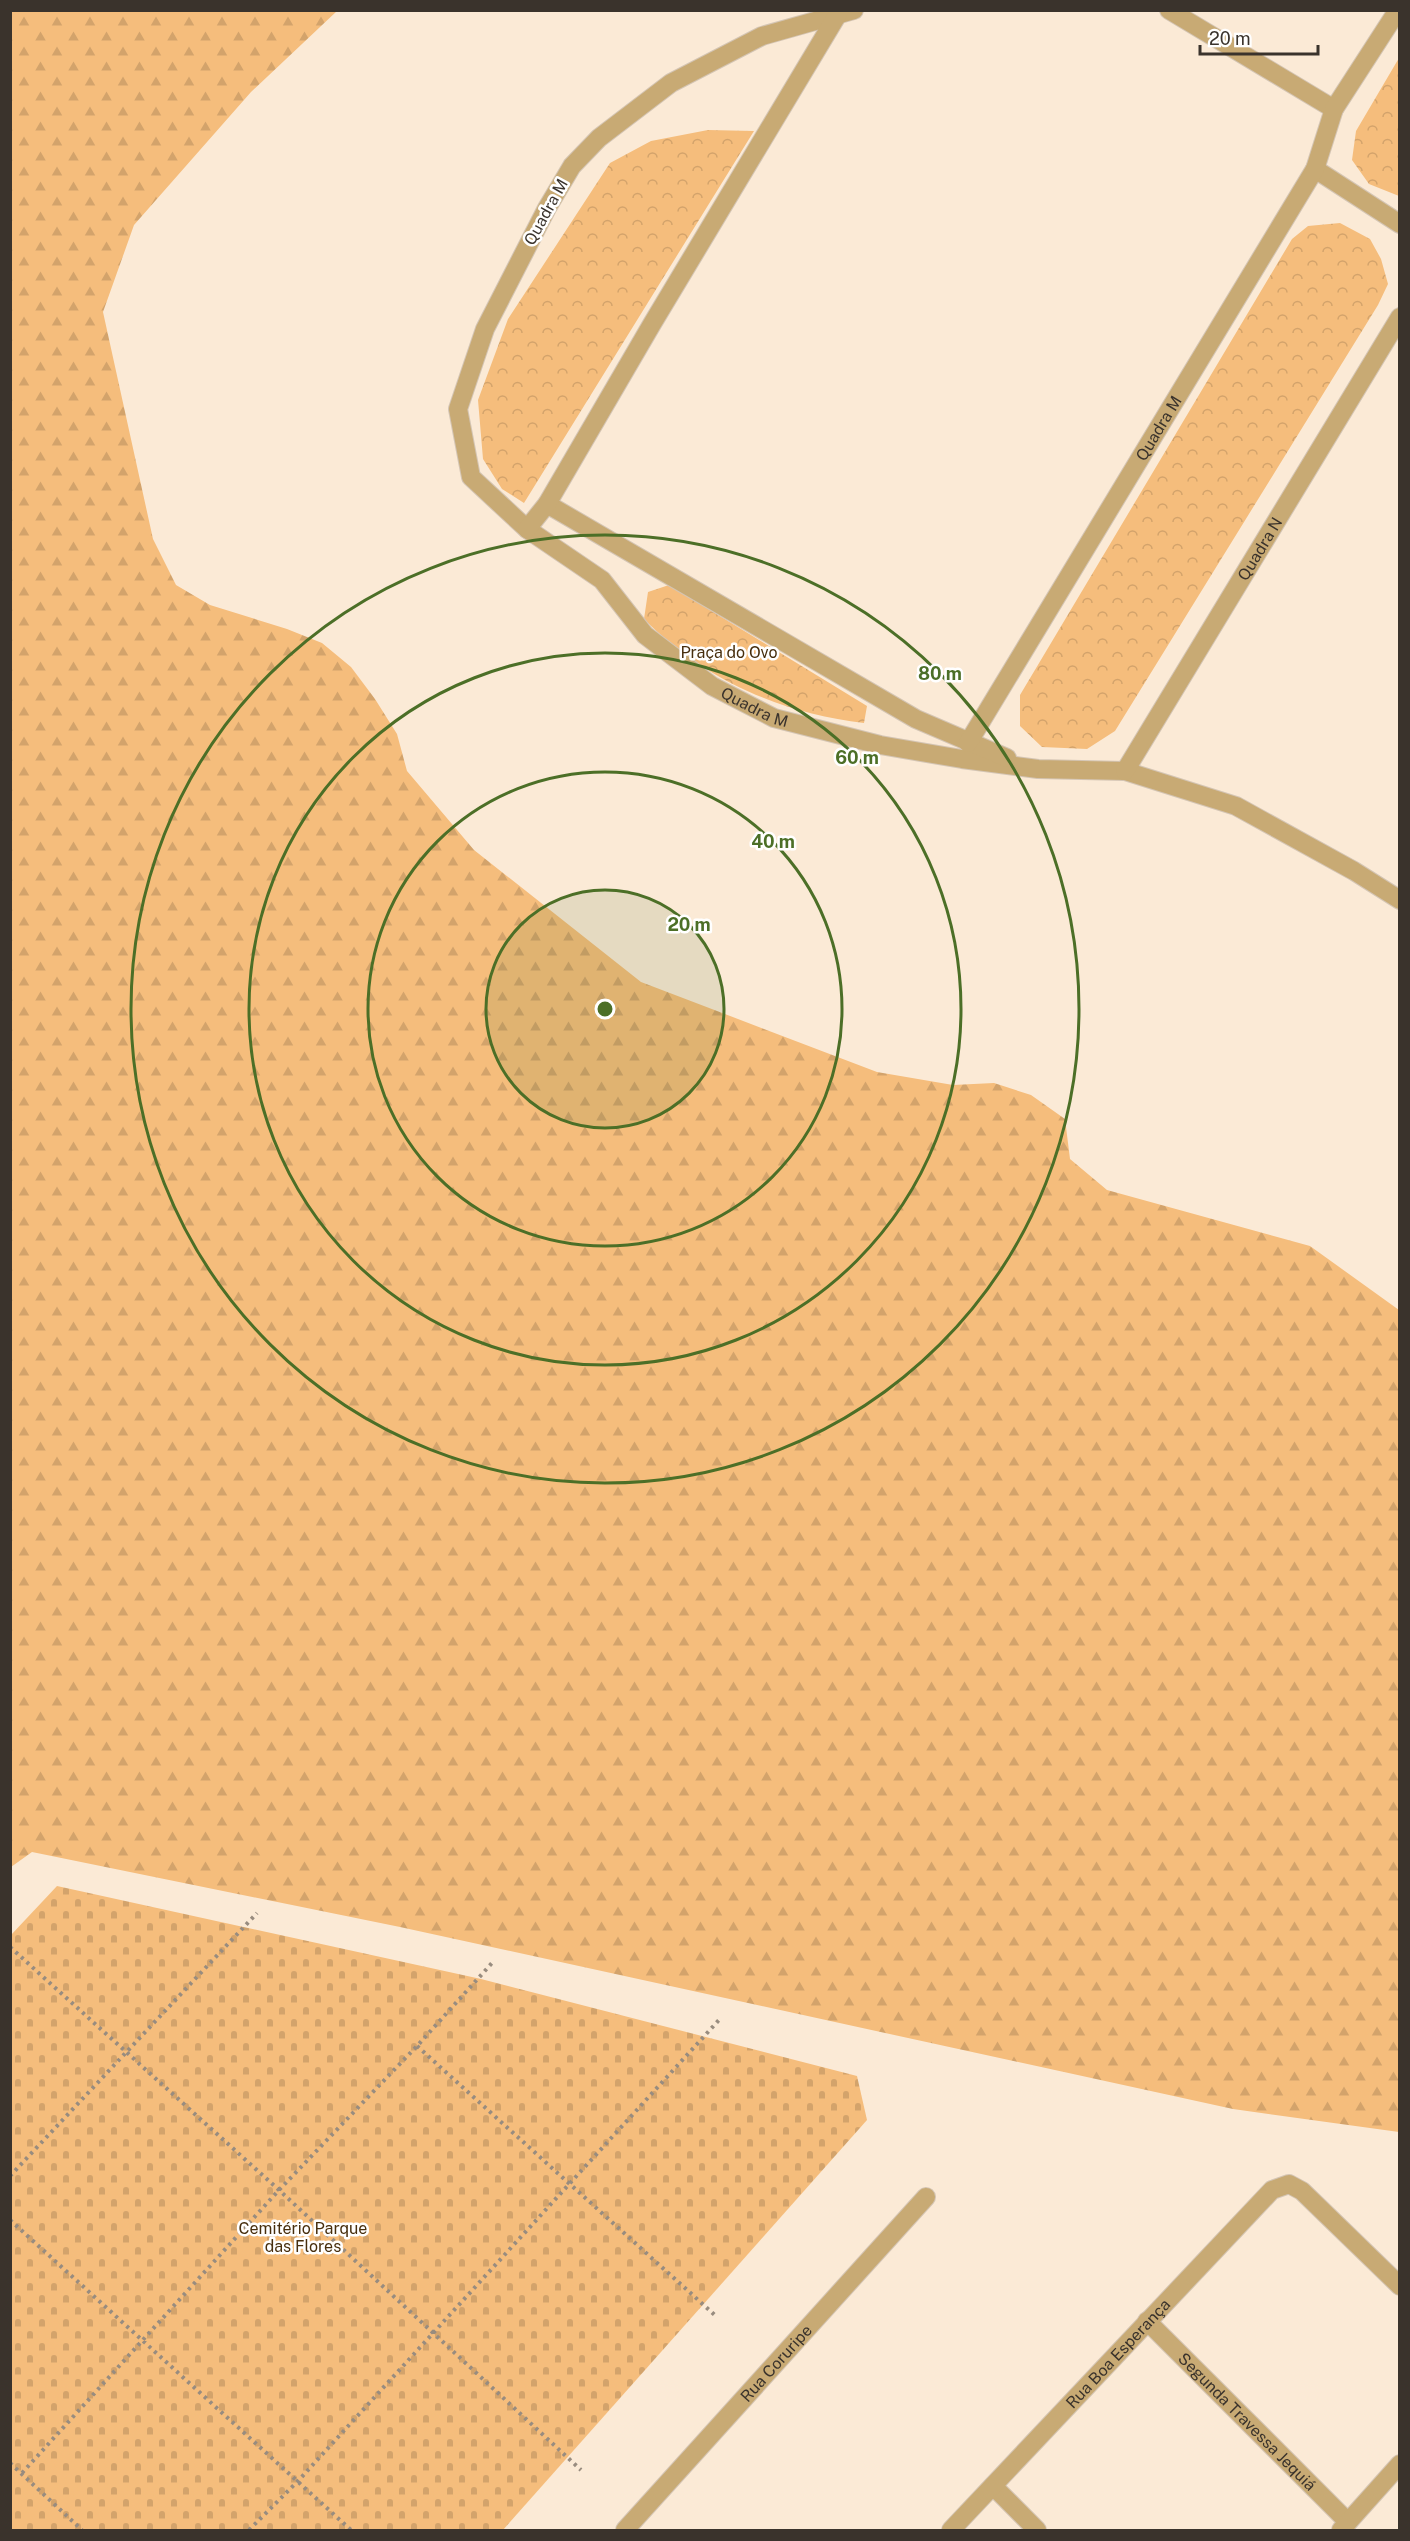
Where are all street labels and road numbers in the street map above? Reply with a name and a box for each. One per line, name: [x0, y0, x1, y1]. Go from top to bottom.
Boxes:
street label: Quadra M: [520, 176, 572, 248]
street label: Quadra M: [1131, 392, 1185, 464]
street label: Quadra N: [1233, 514, 1286, 584]
street label: Quadra M: [718, 683, 790, 731]
street label: Rua Boa Esperança: [1062, 2295, 1174, 2412]
street label: Rua Coruripe: [736, 2321, 816, 2406]
street label: Segunda Travessa Jequiá: [1175, 2349, 1320, 2494]

